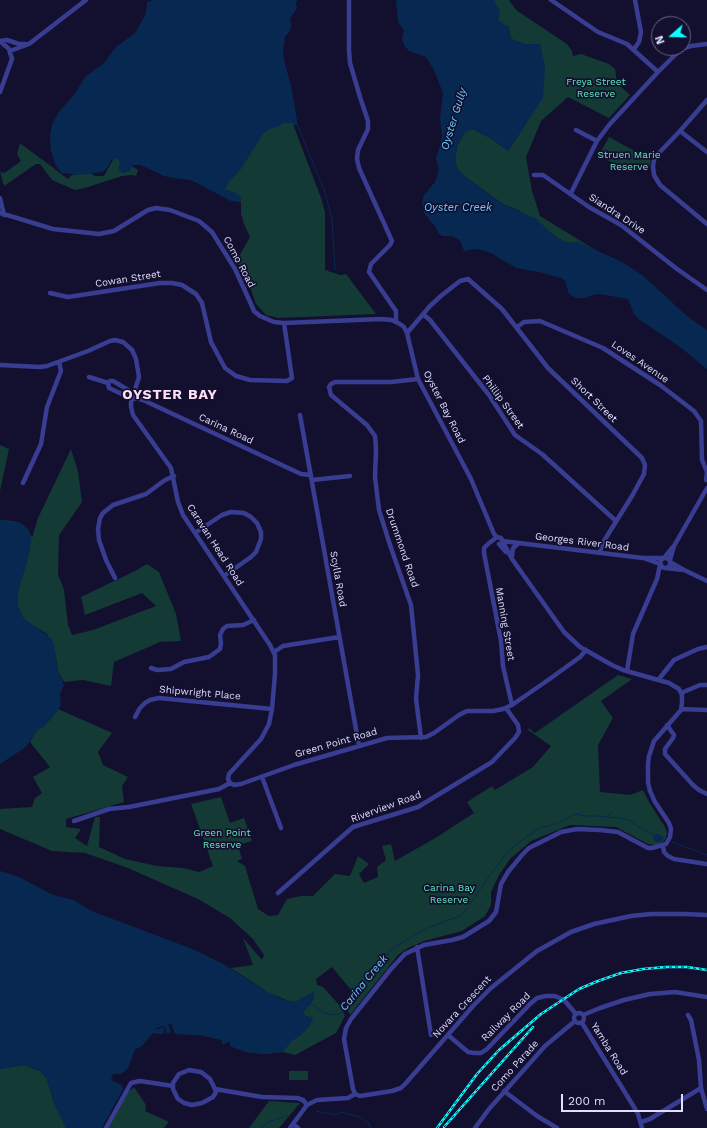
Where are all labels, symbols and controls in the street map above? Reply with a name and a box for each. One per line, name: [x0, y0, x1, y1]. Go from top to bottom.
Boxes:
north arrow: [651, 16, 691, 56]
text: N: [653, 34, 668, 46]
park label: Freya Street Reserve: [566, 76, 626, 100]
water label: Oyster Gully: [438, 86, 470, 152]
park label: Struen Marie Reserve: [598, 149, 660, 172]
street label: Siandra Drive: [586, 191, 648, 237]
water label: Oyster Creek: [424, 201, 492, 215]
street label: Como Road: [221, 234, 257, 290]
street label: Cowan Street: [94, 268, 162, 290]
street label: Loves Avenue: [609, 338, 671, 386]
street label: Oyster Bay Road: [420, 369, 468, 445]
street label: Phillip Street: [479, 373, 527, 431]
street label: Short Street: [568, 375, 620, 425]
district label: OYSTER BAY: [122, 387, 218, 403]
street label: Carina Road: [197, 411, 255, 447]
street label: Caravan Head Road: [184, 502, 246, 588]
street label: Drummond Road: [383, 507, 421, 589]
street label: Georges River Road: [534, 530, 630, 554]
street label: Scylla Road: [327, 550, 349, 608]
street label: Manning Street: [493, 586, 517, 662]
street label: Shipwright Place: [159, 683, 241, 703]
street label: Green Point Road: [293, 726, 379, 760]
street label: Riverview Road: [349, 789, 423, 825]
park label: Green Point Reserve: [193, 827, 251, 850]
park label: Carina Bay Reserve: [423, 882, 475, 906]
water label: Carina Creek: [337, 952, 391, 1014]
street label: Novara Crescent: [430, 973, 494, 1041]
street label: Railway Road: [479, 990, 533, 1044]
street label: Yamba Road: [588, 1020, 630, 1078]
street label: Como Parade: [489, 1038, 541, 1094]
scale bar: [563, 1086, 685, 1112]
text: 200 m: [568, 1094, 605, 1108]

